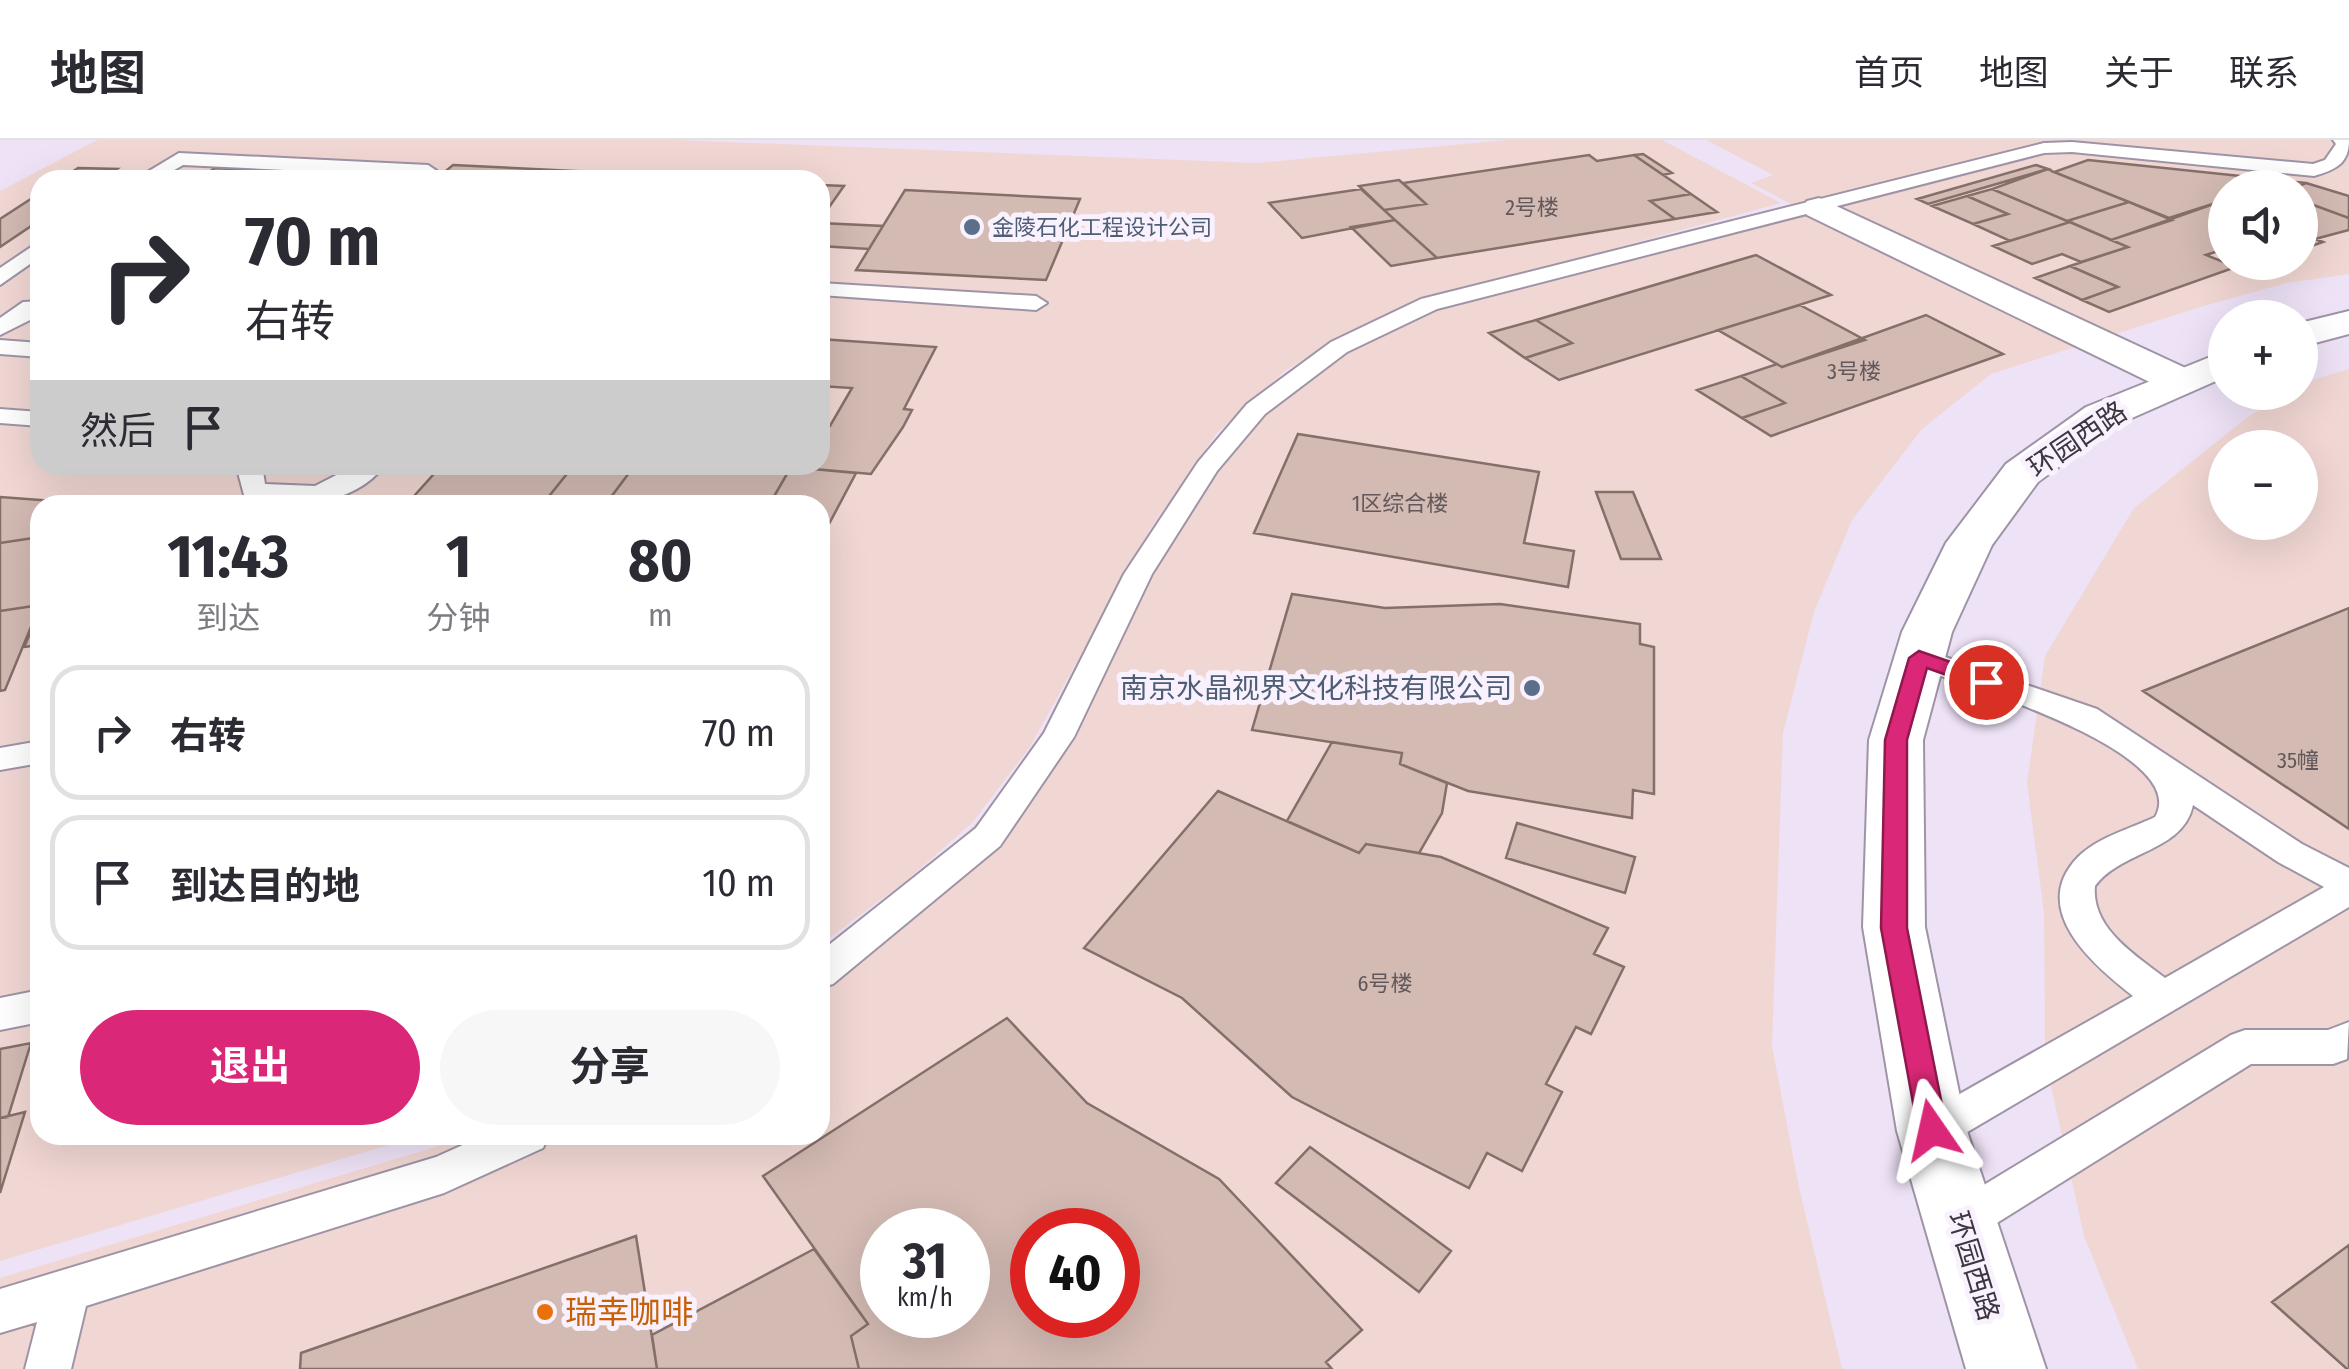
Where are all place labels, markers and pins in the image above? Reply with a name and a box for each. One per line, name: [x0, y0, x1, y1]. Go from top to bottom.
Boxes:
place label: 金陵石化工程设计公司: [992, 214, 1212, 241]
marker: 金陵石化工程设计公司: [961, 216, 983, 238]
pin: [1944, 640, 2029, 725]
place label: 南京水晶视界文化科技有限公司: [1120, 672, 1512, 705]
marker: 南京水晶视界文化科技有限公司: [1521, 677, 1543, 699]
place label: 瑞幸咖啡: [565, 1293, 693, 1331]
marker: 瑞幸咖啡: [534, 1301, 556, 1323]

